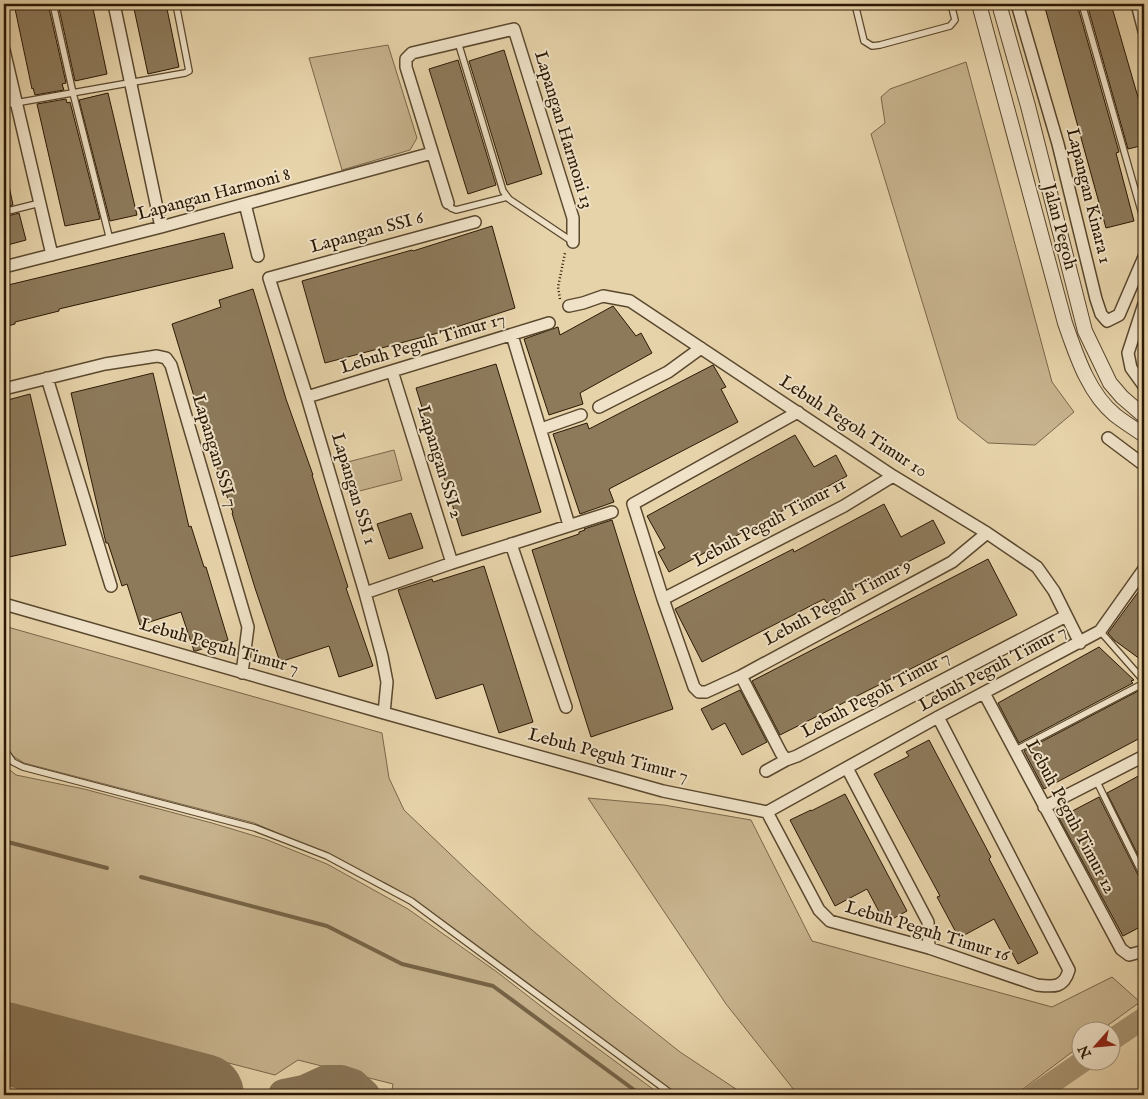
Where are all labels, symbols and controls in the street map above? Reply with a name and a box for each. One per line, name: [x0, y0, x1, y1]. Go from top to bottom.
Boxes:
street label: Lapangan Harmoni 13: [528, 48, 598, 212]
street label: Lapangan Kinara 1: [1060, 126, 1116, 266]
street label: Lapangan Harmoni 8: [135, 164, 293, 226]
street label: Jalan Pegoh: [1036, 179, 1082, 273]
street label: Lapangan SSI 6: [308, 207, 427, 259]
street label: Lebuh Peguh Timur 17: [338, 308, 508, 380]
street label: Lebuh Pegoh Timur 10: [775, 371, 931, 483]
street label: Lapangan SSI 7: [186, 392, 242, 510]
street label: Lapangan SSI 2: [411, 403, 467, 521]
street label: Lapangan SSI 1: [325, 430, 381, 548]
street label: Lebuh Peguh Timur 11: [690, 473, 850, 573]
street label: Lebuh Peguh Timur 9: [760, 554, 916, 652]
street label: Lebuh Peguh Timur 7: [137, 613, 301, 681]
street label: Lebuh Peguh Timur 7: [915, 620, 1071, 718]
street label: Lebuh Pegoh Timur 7: [798, 646, 954, 744]
street label: Lebuh Peguh Timur 7: [526, 724, 690, 788]
street label: Lebuh Peguh Timur 12: [1020, 736, 1120, 898]
street label: Lebuh Peguh Timur 16: [842, 896, 1012, 968]
north arrow: [1070, 1022, 1120, 1072]
text: N: [1075, 1042, 1097, 1062]

